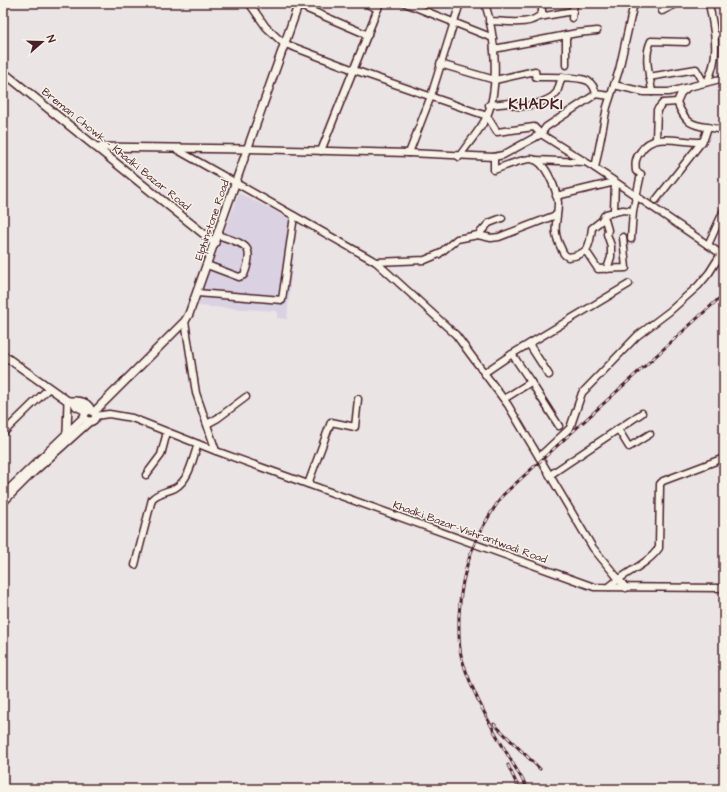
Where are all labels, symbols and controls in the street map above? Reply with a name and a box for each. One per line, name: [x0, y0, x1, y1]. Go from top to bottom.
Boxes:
north arrow: [22, 22, 62, 62]
text: N: [43, 33, 59, 45]
street label: Breman Chowk - Khadki Bazar Road: [38, 84, 194, 214]
district label: KHADKI: [509, 94, 563, 115]
street label: Elphinstone Road: [191, 177, 233, 262]
street label: Khadki Bazar-Vishrantwadi Road: [391, 497, 549, 567]

